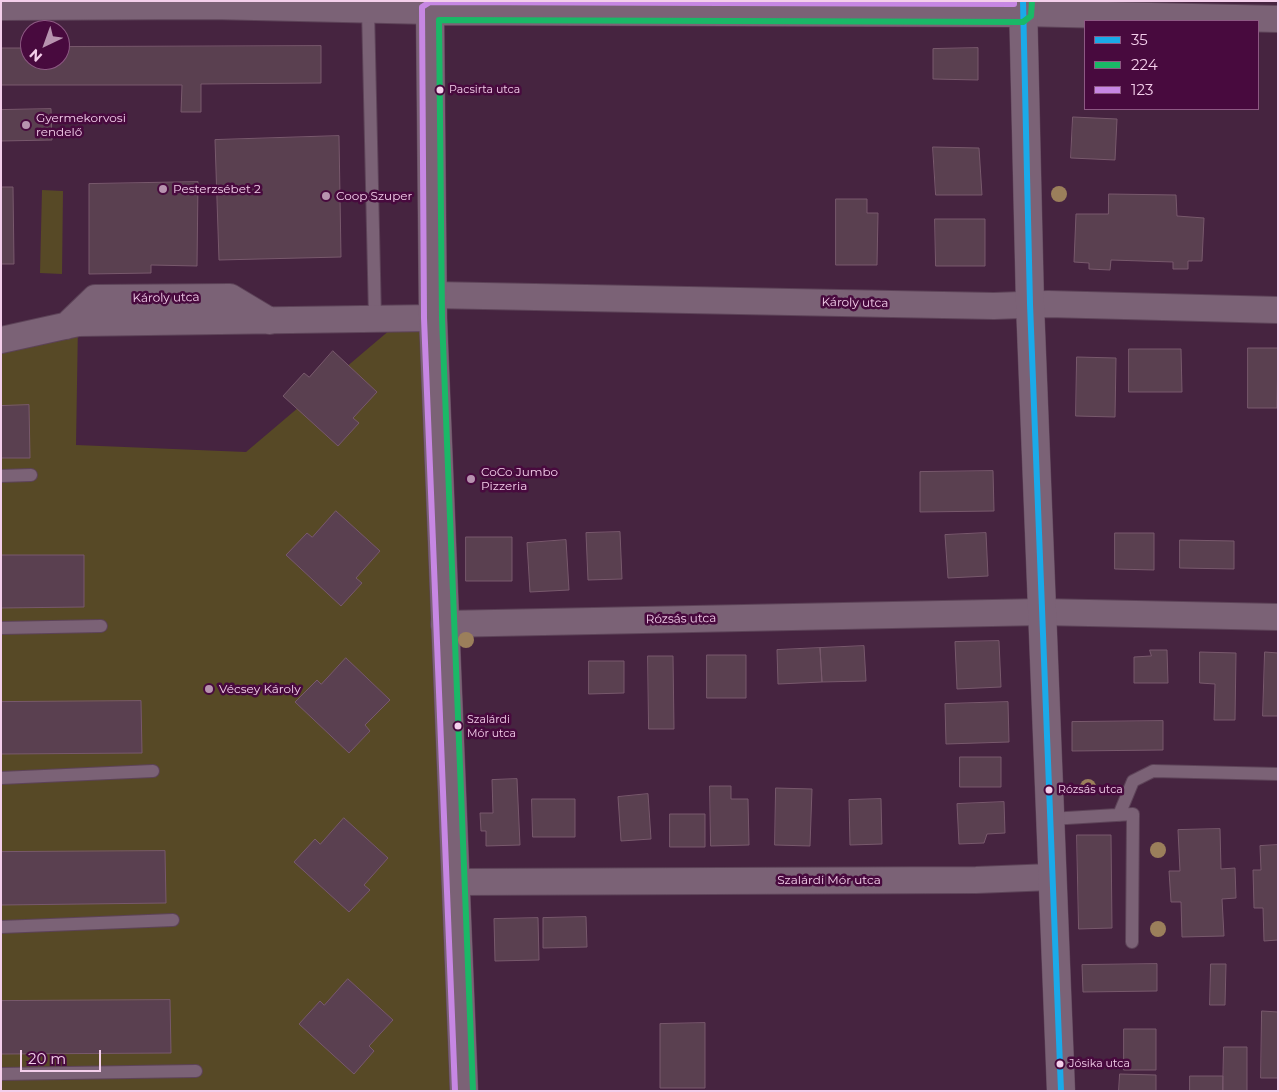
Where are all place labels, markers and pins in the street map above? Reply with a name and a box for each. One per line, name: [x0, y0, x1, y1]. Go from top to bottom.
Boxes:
place label: Pacsirta utca: [449, 83, 520, 97]
marker: Pacsirta utca: [435, 85, 445, 95]
place label: Gyermekorvosi rendelő: [36, 111, 126, 139]
marker: Gyermekorvosi rendelő: [20, 119, 32, 131]
place label: Pesterzsébet 2: [173, 182, 261, 196]
marker: Pesterzsébet 2: [157, 183, 169, 195]
place label: Coop Szuper: [336, 189, 412, 203]
marker: Coop Szuper: [320, 190, 332, 202]
place label: CoCo Jumbo Pizzeria: [481, 465, 558, 493]
marker: CoCo Jumbo Pizzeria: [465, 473, 477, 485]
place label: Vécsey Károly: [219, 682, 301, 696]
marker: Vécsey Károly: [203, 683, 215, 695]
place label: Szalárdi Mór utca: [467, 713, 516, 739]
marker: Szalárdi Mór utca: [453, 721, 463, 731]
place label: Rózsás utca: [1058, 783, 1123, 797]
marker: Rózsás utca: [1044, 785, 1054, 795]
place label: Jósika utca: [1069, 1057, 1130, 1071]
marker: Jósika utca: [1055, 1059, 1065, 1069]

